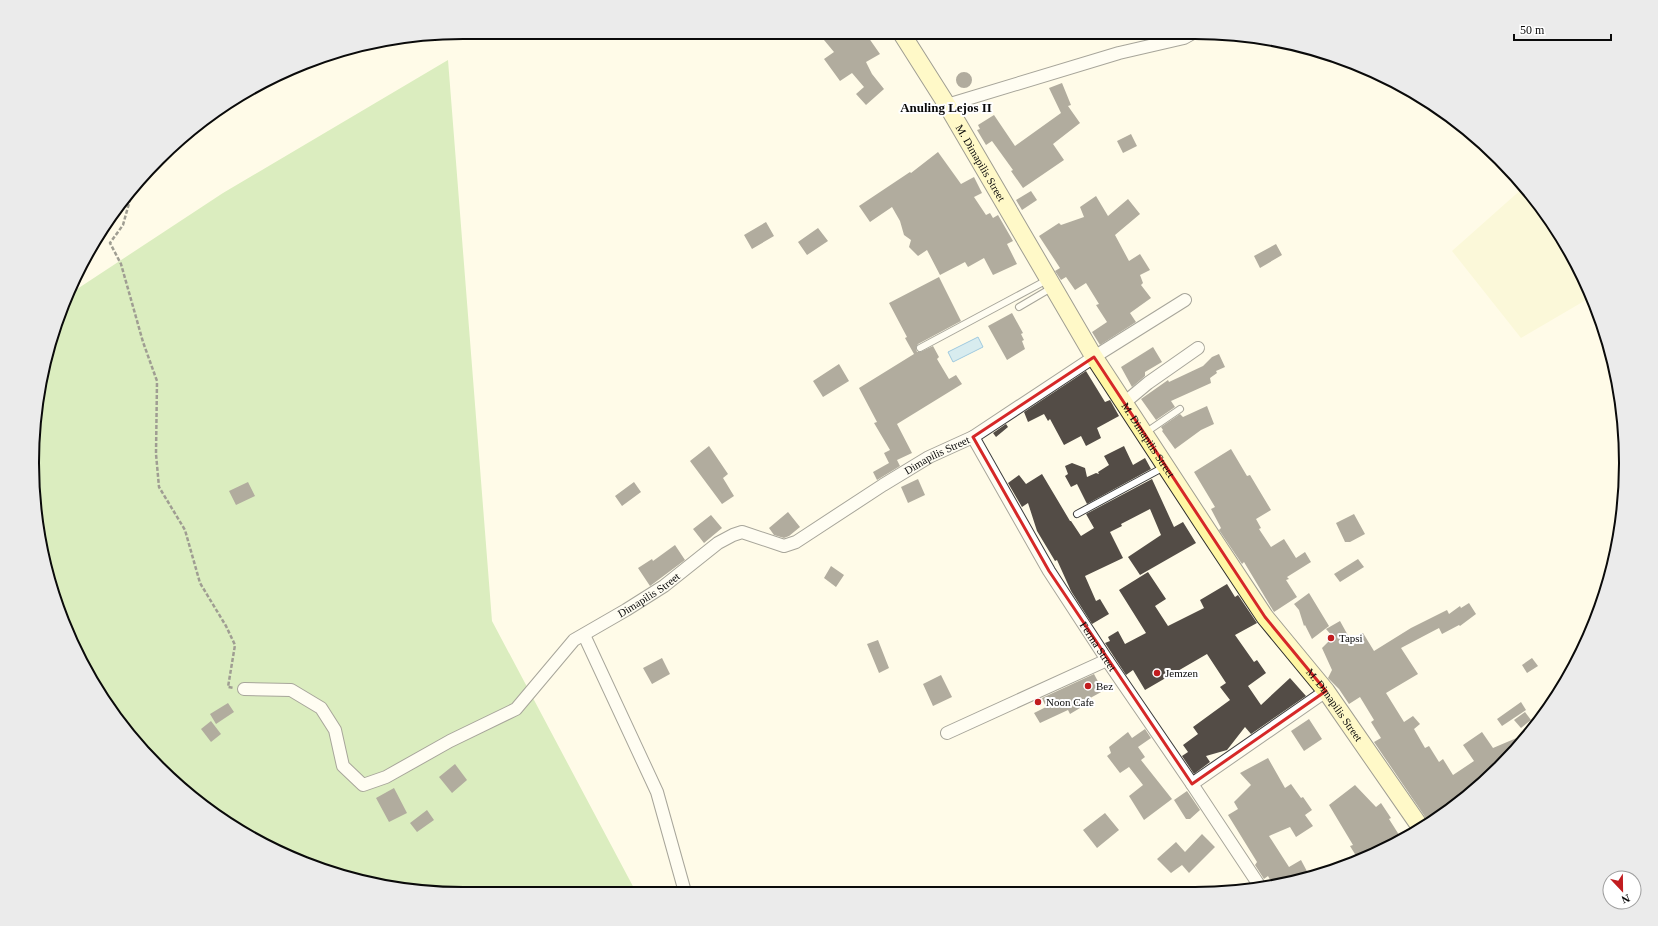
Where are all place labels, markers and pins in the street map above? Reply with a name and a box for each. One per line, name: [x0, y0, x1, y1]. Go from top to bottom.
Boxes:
place label: Tapsi: [1339, 632, 1363, 644]
marker: Tapsi: [1326, 633, 1336, 643]
place label: Jemzen: [1165, 667, 1198, 679]
marker: Jemzen: [1152, 668, 1162, 678]
place label: Bez: [1096, 680, 1113, 692]
marker: Bez: [1083, 681, 1093, 691]
place label: Noon Cafe: [1046, 696, 1094, 708]
marker: Noon Cafe: [1033, 697, 1043, 707]

